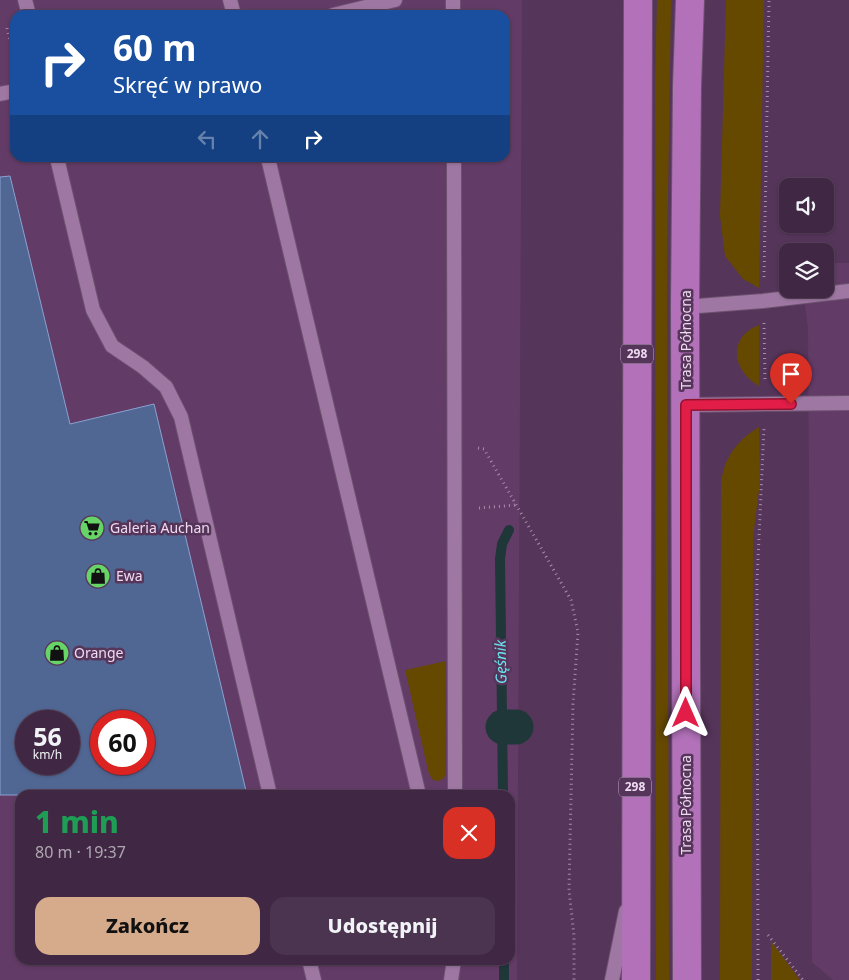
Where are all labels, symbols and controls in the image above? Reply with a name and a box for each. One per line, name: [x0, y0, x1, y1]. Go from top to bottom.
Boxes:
text: 60 m: [113, 24, 196, 71]
icon: right: [30, 30, 95, 95]
text: Skręć w prawo: [113, 69, 262, 99]
icon: left: [193, 125, 221, 153]
icon: ahead: [246, 125, 274, 153]
icon: right: [299, 125, 327, 153]
map controls: [779, 178, 834, 298]
button: sound: [779, 178, 834, 233]
button: layers: [779, 243, 834, 298]
street label: Trasa Północna: [676, 290, 695, 390]
road number: 298: [621, 344, 653, 364]
pin: [770, 353, 812, 404]
icon: arrive: [777, 360, 805, 388]
supermarket icon: Galeria Auchan: [79, 515, 105, 541]
place label: Galeria Auchan: [110, 518, 210, 537]
shop icon: Ewa: [85, 563, 111, 589]
place label: Ewa: [116, 566, 143, 585]
water label: Gęśnik: [490, 639, 510, 684]
shop icon: Orange: [44, 640, 70, 666]
place label: Orange: [74, 643, 124, 662]
position arrow: [659, 686, 711, 738]
speed limit sign: 60: [90, 710, 155, 775]
text: 56: [33, 719, 62, 753]
text: km/h: [33, 746, 62, 763]
street label: Trasa Północna: [676, 755, 695, 855]
road number: 298: [619, 778, 651, 796]
text: 1 min: [35, 801, 119, 842]
button: close: [443, 807, 495, 859]
text: 80 m · 19:37: [35, 841, 126, 863]
button: Zakończ: [35, 897, 260, 955]
button: Udostępnij: [270, 897, 495, 955]

